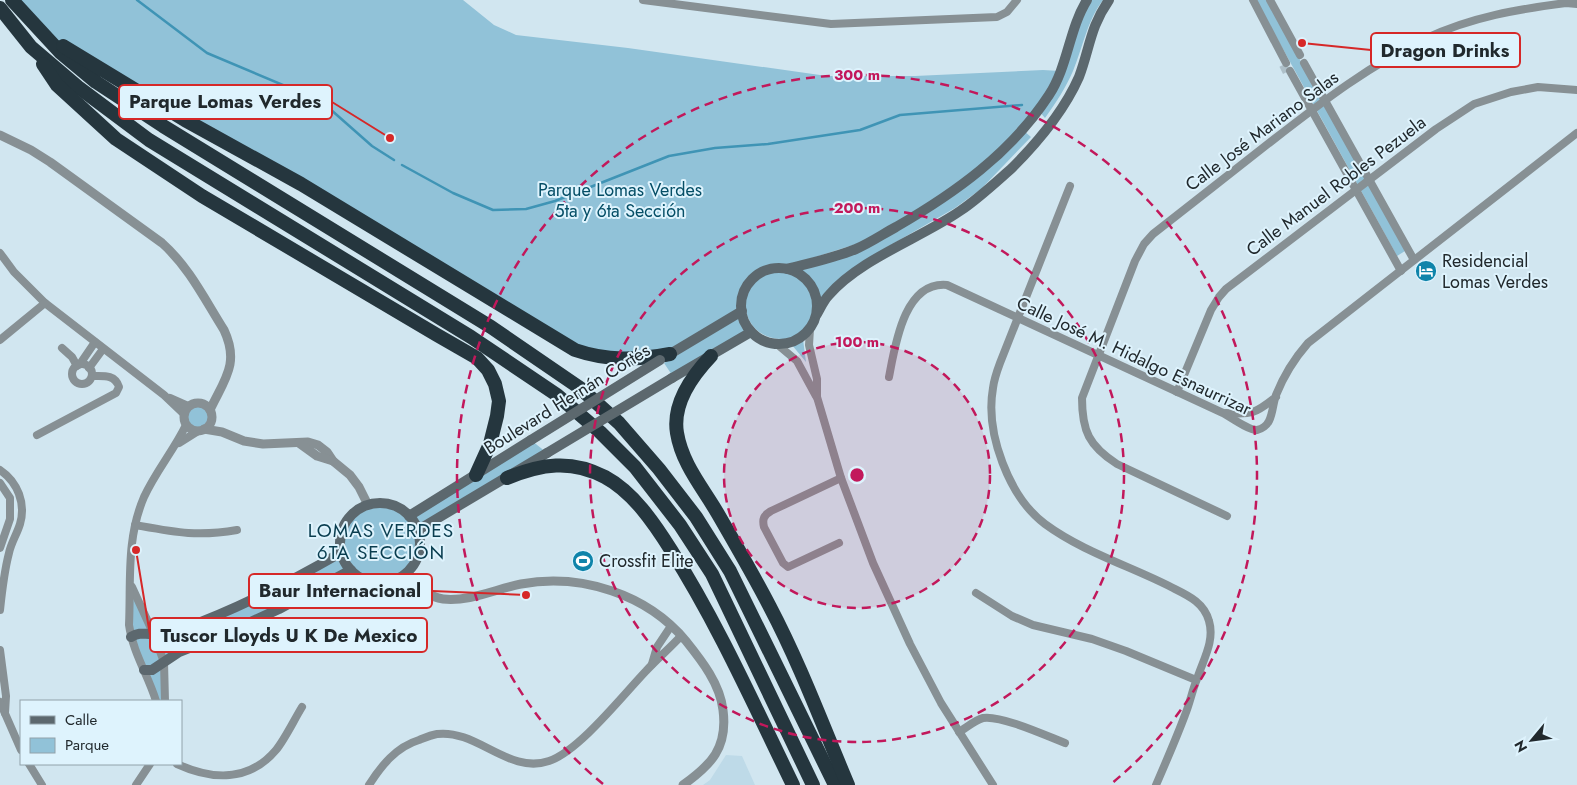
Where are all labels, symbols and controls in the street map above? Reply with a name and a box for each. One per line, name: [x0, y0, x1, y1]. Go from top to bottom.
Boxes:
callout: Dragon Drinks: [1371, 33, 1520, 67]
text: Dragon Drinks: [1381, 37, 1510, 64]
text: 300 m: [834, 64, 880, 86]
street label: Calle José Mariano Salas: [1180, 65, 1344, 197]
callout: Parque Lomas Verdes: [119, 85, 332, 119]
text: Parque Lomas Verdes: [129, 88, 321, 115]
street label: Calle Manuel Robles Pezuela: [1241, 110, 1431, 262]
park label: Parque Lomas Verdes 5ta y 6ta Sección: [538, 177, 702, 224]
text: 200 m: [834, 197, 880, 219]
place label: Residencial Lomas Verdes: [1442, 248, 1548, 295]
hotel icon: Residencial Lomas Verdes: [1414, 259, 1438, 283]
street label: Calle José M. Hidalgo Esnaurrizar: [1012, 290, 1256, 422]
text: 100 m: [835, 331, 879, 353]
street label: Boulevard Hernán Cortés: [479, 337, 655, 461]
centre of rings: [848, 466, 866, 484]
district label: LOMAS VERDES 6TA SECCIÓN: [308, 517, 454, 566]
place label: Crossfit Elite: [599, 548, 693, 574]
sports icon: Crossfit Elite: [571, 549, 595, 573]
callout: Baur Internacional: [249, 574, 432, 608]
text: Baur Internacional: [259, 577, 421, 604]
callout: Tuscor Lloyds U K De Mexico: [150, 618, 427, 652]
text: Tuscor Lloyds U K De Mexico: [161, 622, 417, 649]
legend: [20, 700, 182, 765]
text: Calle: [65, 709, 97, 731]
north arrow: [1507, 715, 1557, 765]
text: Parque: [65, 734, 109, 756]
text: N: [1509, 737, 1532, 756]

